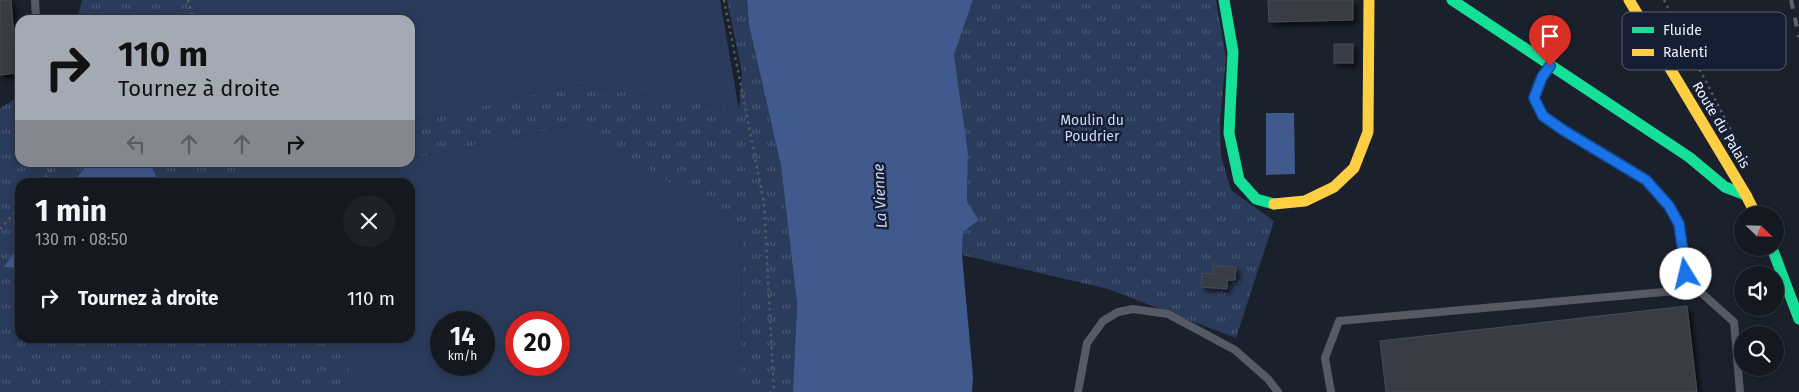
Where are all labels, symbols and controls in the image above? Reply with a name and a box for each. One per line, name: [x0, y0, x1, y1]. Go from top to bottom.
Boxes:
legend: [1622, 12, 1786, 70]
pin: [1529, 15, 1571, 66]
icon: arrive: [1536, 22, 1564, 50]
text: Fluide: [1663, 22, 1702, 39]
text: 110 m: [118, 33, 208, 75]
icon: right: [35, 35, 100, 100]
text: Ralenti: [1663, 44, 1708, 61]
text: Tournez à droite: [118, 75, 280, 102]
street label: Route du Palais: [1688, 79, 1754, 172]
park label: Moulin du Poudrier: [1060, 112, 1124, 145]
icon: left: [122, 130, 150, 158]
icon: ahead: [175, 130, 203, 158]
icon: ahead: [228, 130, 256, 158]
icon: right: [281, 130, 309, 158]
water label: La Vienne: [869, 163, 891, 229]
text: 1 min: [35, 193, 107, 229]
button: close: [343, 195, 395, 247]
north arrow: [1734, 206, 1784, 256]
map controls: [1734, 206, 1784, 376]
text: 130 m · 08:50: [35, 230, 128, 249]
position arrow: [1659, 247, 1711, 299]
button: sound: [1734, 266, 1784, 316]
icon: right: [35, 284, 63, 312]
text: Tournez à droite: [78, 287, 219, 310]
text: 110 m: [347, 287, 395, 310]
speed limit sign: 20: [505, 311, 570, 376]
text: 14: [450, 322, 475, 352]
button: search: [1734, 326, 1784, 376]
text: km/h: [448, 349, 477, 363]

